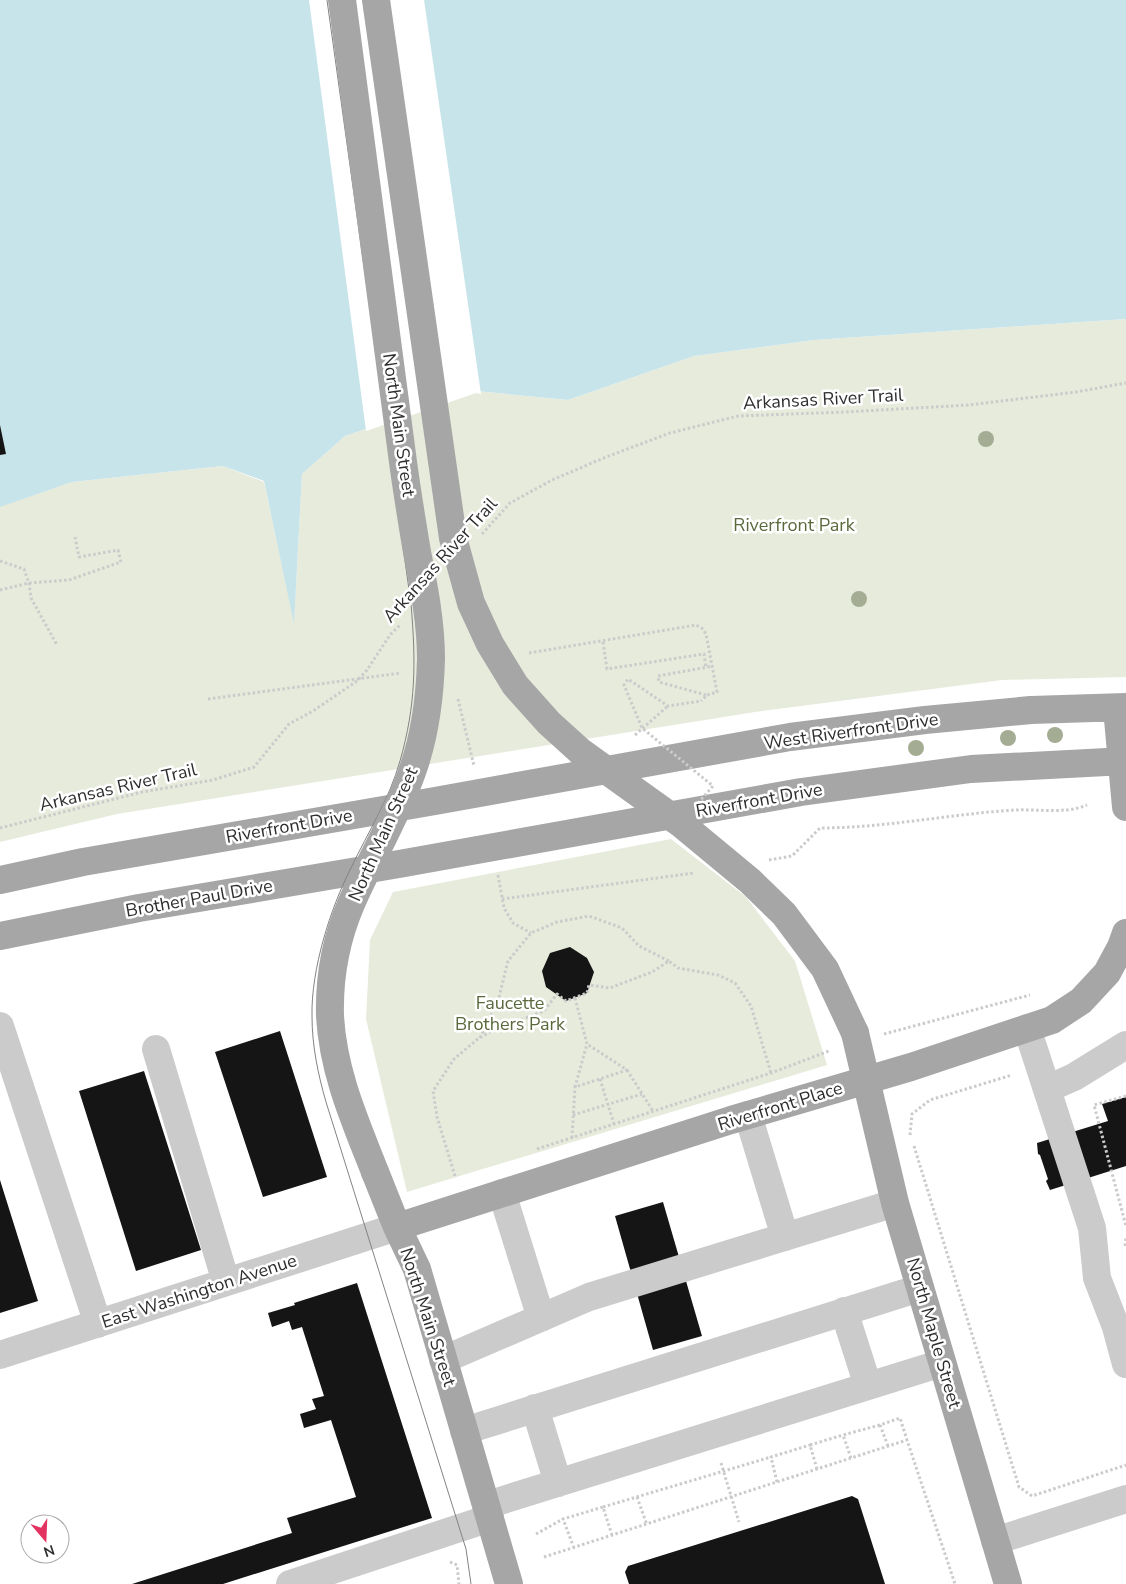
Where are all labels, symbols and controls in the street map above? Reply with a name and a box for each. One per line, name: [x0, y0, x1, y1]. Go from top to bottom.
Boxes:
street label: North Main Street: [377, 352, 421, 499]
street label: Arkansas River Trail: [742, 383, 904, 415]
street label: Arkansas River Trail: [377, 492, 503, 628]
park label: Riverfront Park: [733, 513, 856, 537]
street label: West Riverfront Drive: [762, 707, 940, 755]
street label: Arkansas River Trail: [37, 757, 200, 817]
street label: North Main Street: [343, 762, 424, 905]
street label: Riverfront Drive: [694, 777, 824, 823]
street label: Riverfront Drive: [224, 803, 354, 849]
street label: Brother Paul Drive: [124, 873, 274, 923]
park label: Faucette Brothers Park: [455, 991, 566, 1036]
street label: Riverfront Place: [715, 1076, 845, 1136]
street label: North Main Street: [394, 1245, 462, 1390]
street label: East Washington Avenue: [98, 1248, 300, 1334]
street label: North Maple Street: [901, 1255, 967, 1412]
north arrow: [20, 1514, 70, 1564]
text: N: [41, 1540, 57, 1562]

